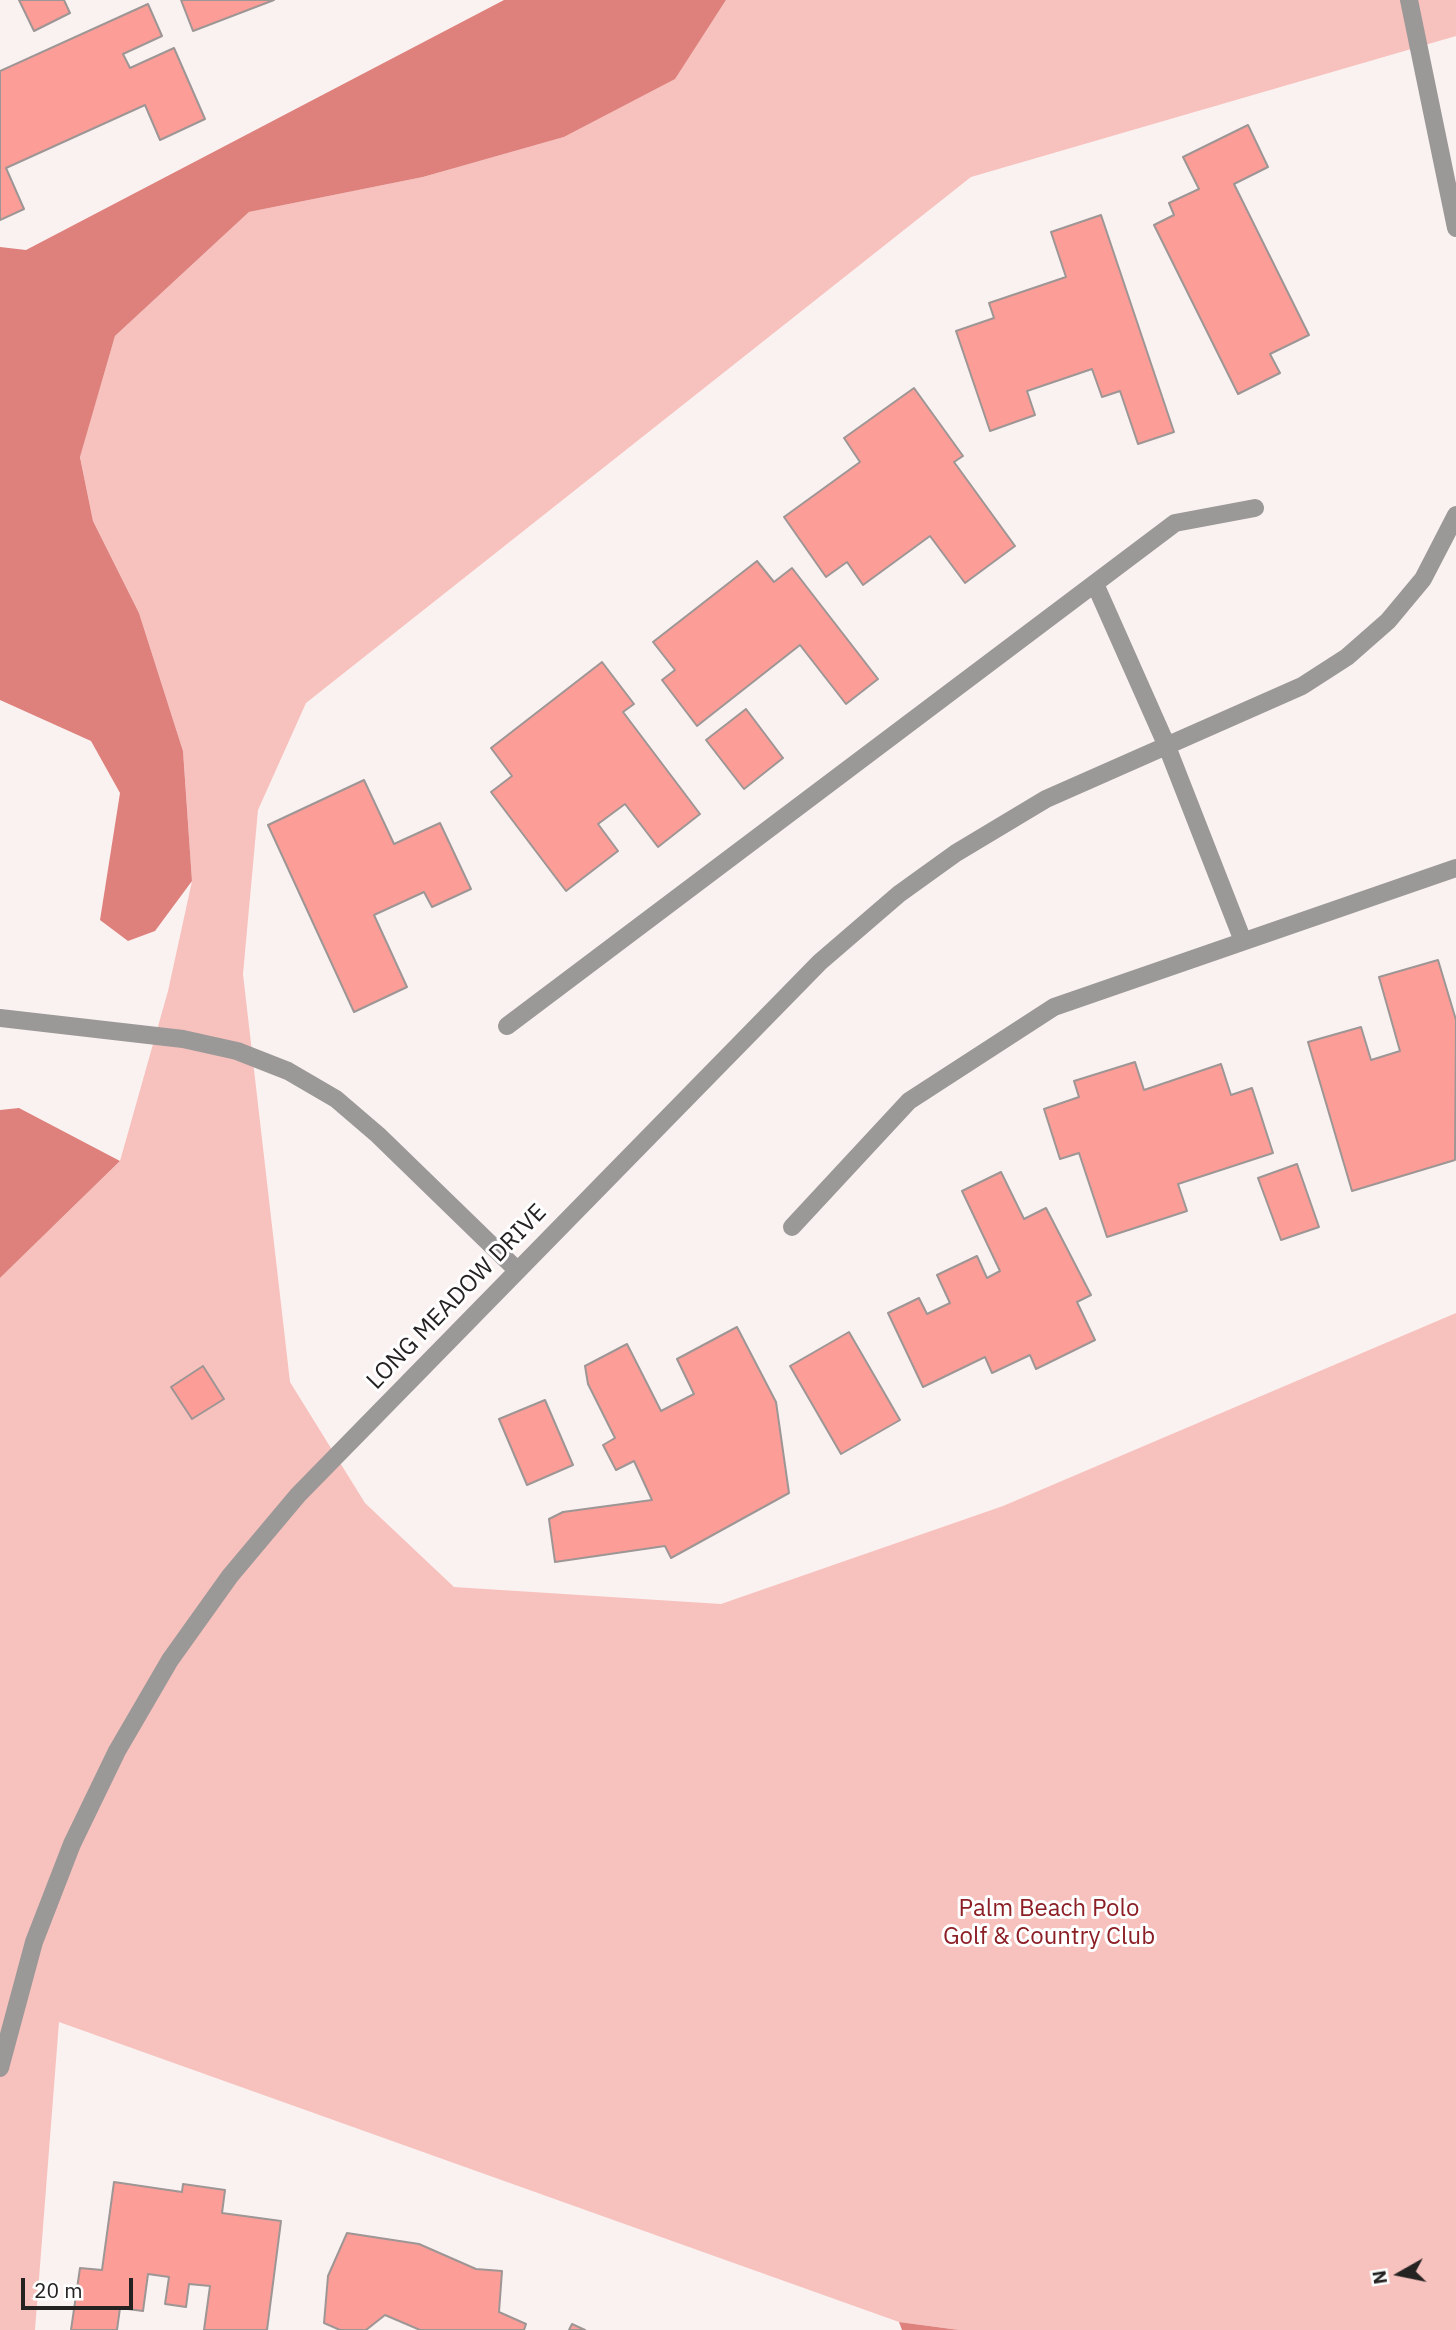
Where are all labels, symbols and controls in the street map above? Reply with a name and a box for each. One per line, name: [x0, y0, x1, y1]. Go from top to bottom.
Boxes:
street label: LONG MEADOW DRIVE: [361, 1198, 553, 1396]
park label: Palm Beach Polo Golf & Country Club: [943, 1895, 1155, 1951]
north arrow: [1365, 2239, 1435, 2309]
scale bar: [24, 2264, 136, 2308]
text: N: [1366, 2269, 1392, 2286]
text: 20 m: [34, 2276, 83, 2304]

